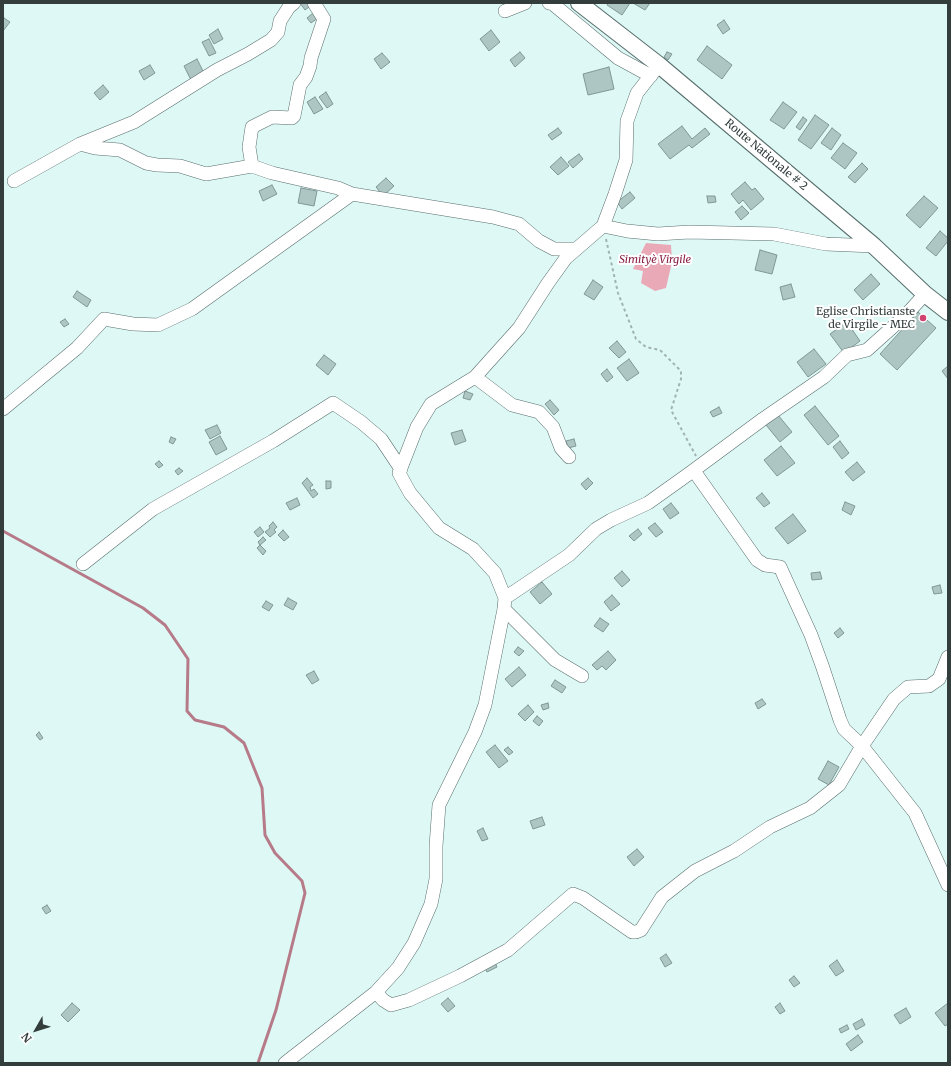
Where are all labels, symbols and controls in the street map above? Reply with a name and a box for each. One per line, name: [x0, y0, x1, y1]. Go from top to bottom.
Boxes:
street label: Route Nationale # 2: [722, 117, 810, 193]
park label: Simityè Virgile: [619, 253, 691, 267]
place label: Eglise Christianste de Virgile - MEC: [816, 305, 915, 331]
marker: Eglise Christianste de Virgile - MEC: [918, 313, 928, 323]
north arrow: [16, 1010, 56, 1050]
text: N: [19, 1030, 35, 1045]

